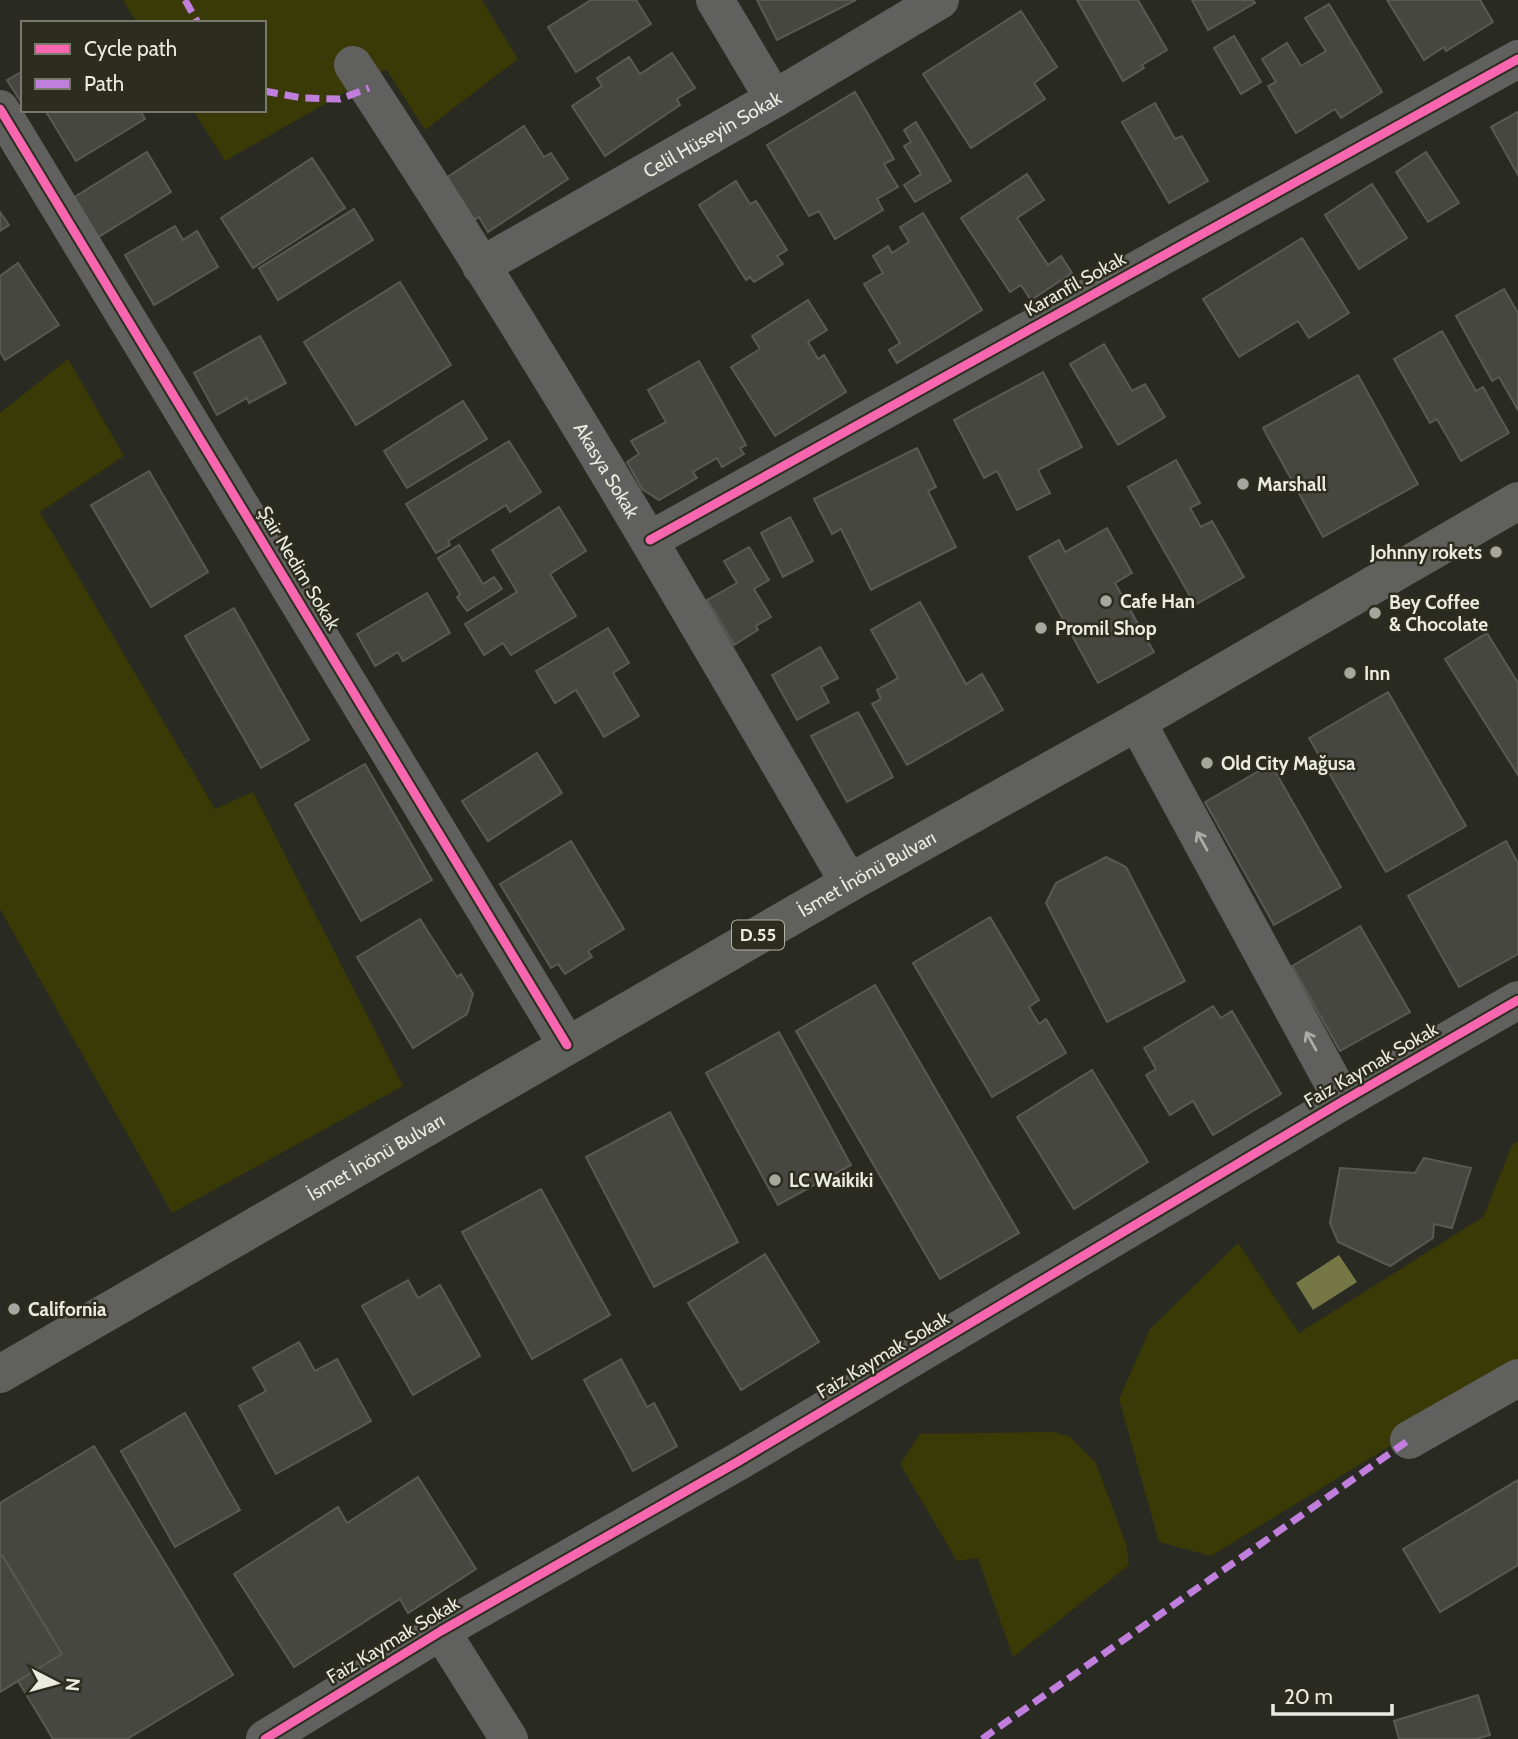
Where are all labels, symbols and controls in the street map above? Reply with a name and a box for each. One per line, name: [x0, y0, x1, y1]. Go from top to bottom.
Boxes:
legend: [21, 21, 266, 112]
text: Cycle path: [84, 36, 177, 61]
text: Path: [84, 71, 124, 96]
street label: Celil Hüseyin Sokak: [639, 86, 786, 183]
street label: Karanfil Sokak: [1020, 247, 1130, 321]
street label: Akasya Sokak: [569, 418, 645, 522]
place label: Marshall: [1257, 473, 1326, 496]
marker: Marshall: [1235, 476, 1251, 492]
street label: Şair Nedim Sokak: [253, 502, 345, 635]
place label: Johnny rokets: [1369, 541, 1482, 564]
marker: Johnny rokets: [1488, 544, 1504, 560]
place label: Cafe Han: [1120, 590, 1195, 613]
place label: Bey Coffee & Chocolate: [1389, 591, 1488, 636]
marker: Cafe Han: [1098, 593, 1114, 609]
marker: Bey Coffee & Chocolate: [1367, 605, 1383, 621]
place label: Promil Shop: [1055, 617, 1157, 640]
marker: Promil Shop: [1033, 620, 1049, 636]
place label: Inn: [1364, 662, 1390, 685]
marker: Inn: [1342, 665, 1358, 681]
place label: Old City Mağusa: [1221, 752, 1356, 775]
marker: Old City Mağusa: [1199, 755, 1215, 771]
street label: İsmet İnönü Bulvarı: [794, 825, 940, 922]
one-way arrow: [1195, 832, 1209, 852]
road number: D.55: [732, 920, 784, 950]
street label: Faiz Kaymak Sokak: [1300, 1017, 1442, 1113]
one-way arrow: [1304, 1031, 1317, 1052]
street label: İsmet İnönü Bulvarı: [303, 1108, 448, 1205]
place label: LC Waikiki: [789, 1169, 873, 1192]
marker: LC Waikiki: [767, 1172, 783, 1188]
place label: California: [28, 1298, 107, 1321]
marker: California: [6, 1301, 22, 1317]
street label: Faiz Kaymak Sokak: [813, 1306, 954, 1404]
street label: Faiz Kaymak Sokak: [323, 1591, 464, 1689]
north arrow: [21, 1648, 91, 1718]
scale bar: [1273, 1672, 1392, 1716]
text: N: [60, 1677, 85, 1693]
text: 20 m: [1284, 1684, 1333, 1709]

